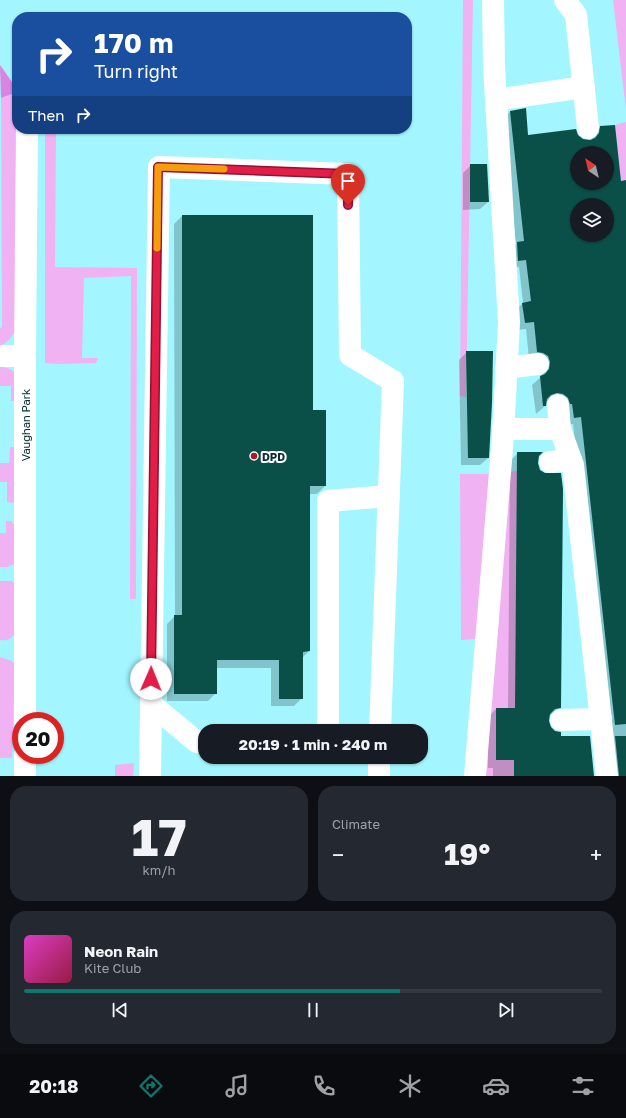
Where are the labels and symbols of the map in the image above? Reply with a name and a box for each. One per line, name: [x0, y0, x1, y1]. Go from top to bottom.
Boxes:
north arrow: [570, 146, 614, 190]
pin: [331, 164, 365, 205]
street label: Vaughan Park: [19, 389, 32, 461]
place label: DPD: [262, 450, 285, 463]
marker: DPD: [249, 451, 259, 461]
position arrow: [130, 658, 172, 700]
speed limit sign: 20: [12, 712, 64, 764]

